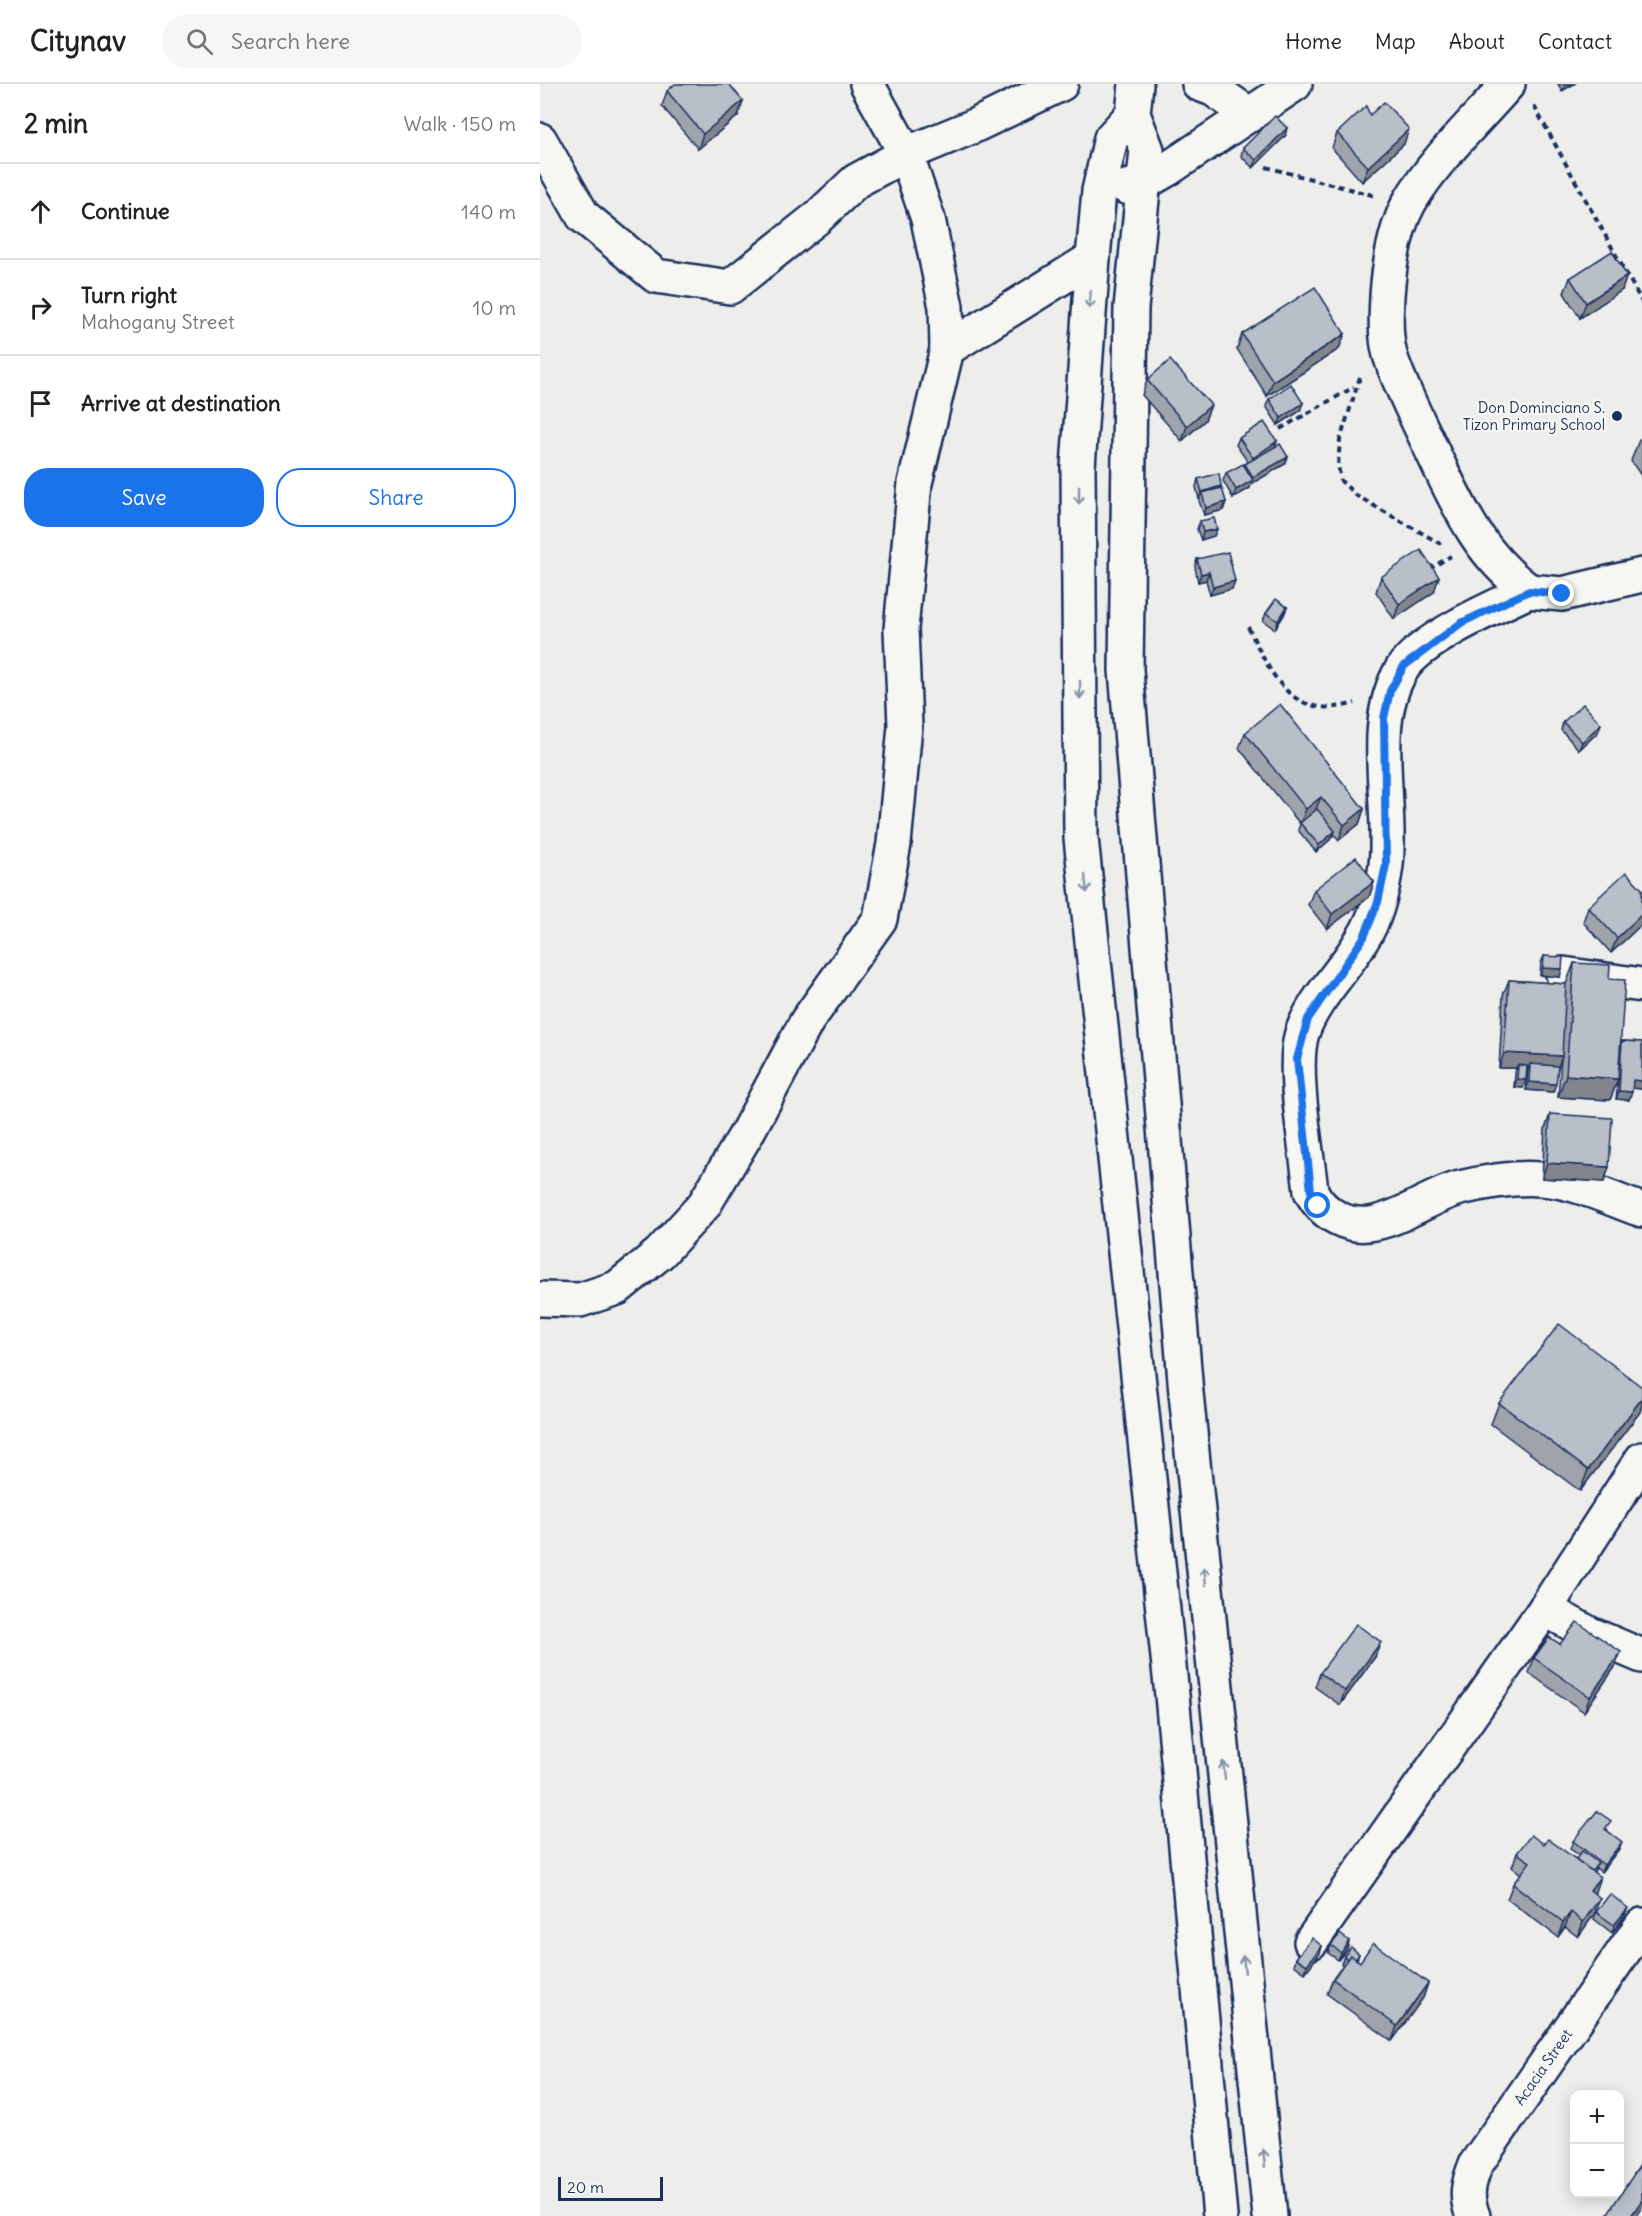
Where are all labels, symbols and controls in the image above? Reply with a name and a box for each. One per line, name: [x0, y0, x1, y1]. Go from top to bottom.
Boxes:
search box: [162, 14, 582, 68]
text: Citynav: [30, 23, 126, 59]
icon: search: [183, 25, 216, 58]
text: Search here: [231, 27, 350, 55]
text: Home: [1285, 28, 1342, 55]
text: Map: [1375, 28, 1416, 55]
text: About: [1449, 28, 1505, 55]
text: Contact: [1538, 28, 1612, 55]
text: 2 min: [24, 107, 88, 140]
text: Walk · 150 m: [404, 111, 516, 136]
icon: ahead: [24, 195, 57, 228]
text: Continue: [81, 197, 170, 225]
text: 140 m: [461, 199, 516, 224]
text: Turn right: [81, 281, 177, 309]
one-way arrow: [1084, 290, 1095, 310]
icon: right: [24, 291, 57, 324]
text: 10 m: [473, 295, 516, 320]
text: Mahogany Street: [81, 309, 235, 334]
icon: arrive: [24, 387, 57, 420]
text: Arrive at destination: [81, 389, 281, 417]
place label: Don Dominciano S. Tizon Primary School: [1463, 398, 1605, 434]
marker: Don Dominciano S. Tizon Primary School: [1610, 409, 1624, 423]
button: Save: [24, 468, 264, 527]
button: Share: [276, 468, 516, 527]
one-way arrow: [1073, 484, 1084, 504]
route end: [1548, 580, 1574, 606]
one-way arrow: [1074, 679, 1086, 699]
one-way arrow: [1081, 874, 1092, 894]
route start: [1304, 1192, 1330, 1218]
one-way arrow: [1199, 1566, 1210, 1586]
one-way arrow: [1218, 1760, 1229, 1780]
one-way arrow: [1238, 1954, 1249, 1974]
street label: Acacia Street: [1510, 2025, 1576, 2109]
map controls: [1570, 2090, 1624, 2198]
button: +: [1570, 2090, 1624, 2144]
button: −: [1570, 2144, 1624, 2198]
one-way arrow: [1258, 2148, 1269, 2168]
scale bar: [558, 2174, 663, 2202]
text: 20 m: [567, 2177, 604, 2197]

